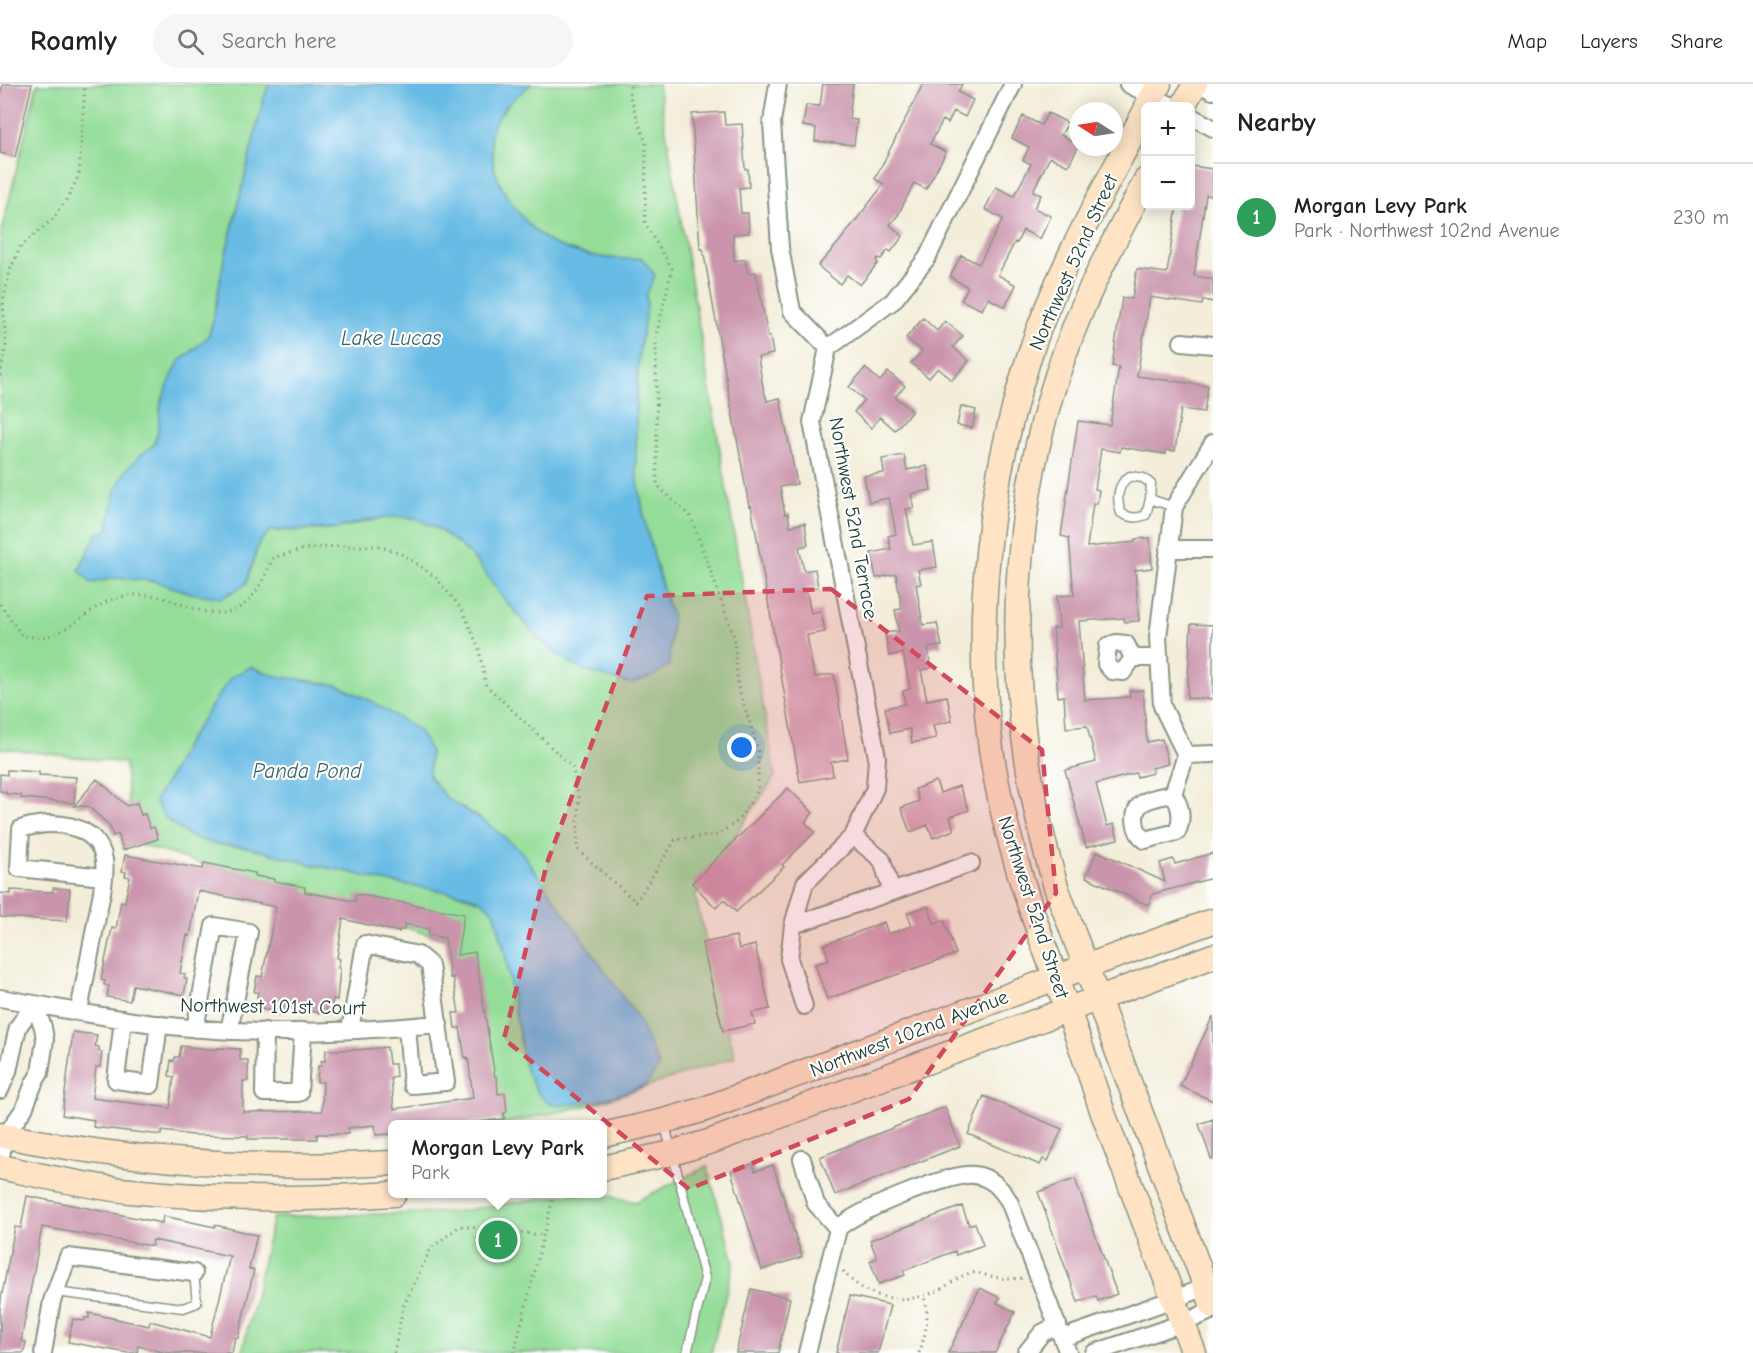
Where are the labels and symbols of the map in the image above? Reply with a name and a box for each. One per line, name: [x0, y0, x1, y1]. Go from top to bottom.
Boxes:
north arrow: [1069, 102, 1123, 156]
street label: Northwest 52nd Street: [1024, 169, 1123, 354]
water label: Lake Lucas: [341, 326, 441, 350]
street label: Northwest 52nd Terrace: [824, 415, 883, 621]
your location: [727, 733, 756, 762]
water label: Panda Pond: [253, 759, 362, 783]
street label: Northwest 52nd Street: [993, 813, 1074, 1002]
street label: Northwest 102nd Avenue: [807, 985, 1011, 1082]
street label: Northwest 101st Court: [180, 993, 367, 1020]
pin: 1: [478, 1218, 518, 1262]

